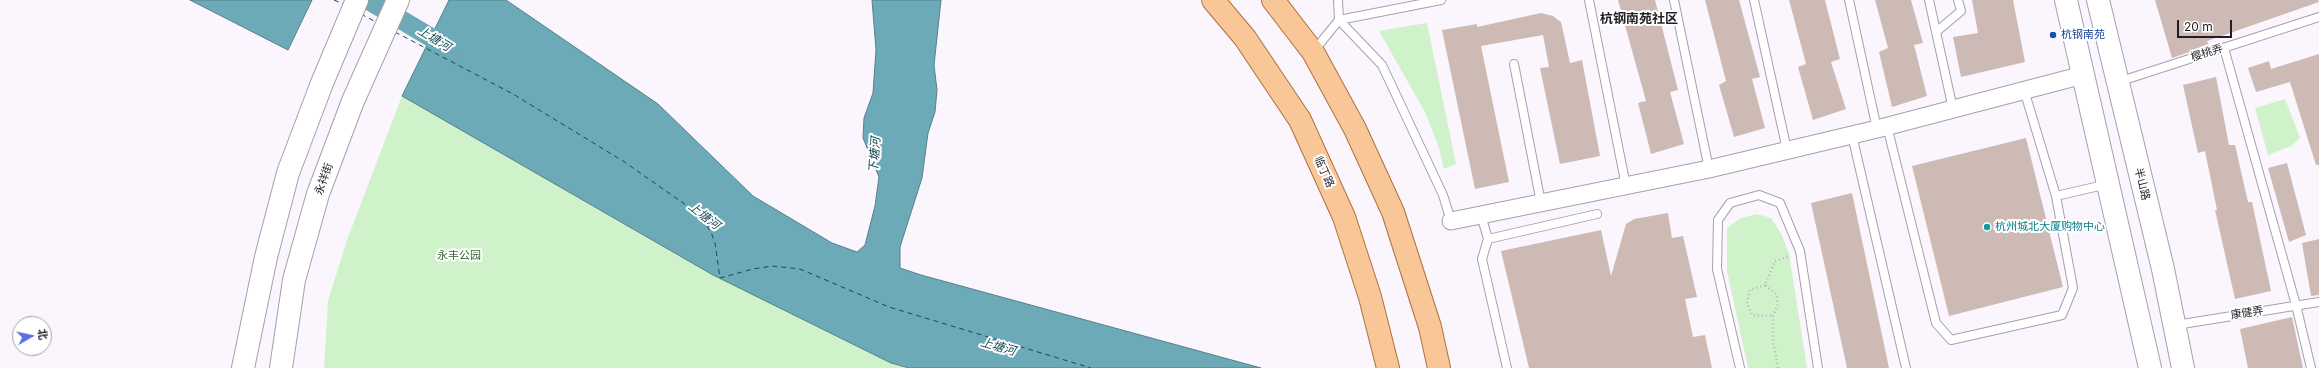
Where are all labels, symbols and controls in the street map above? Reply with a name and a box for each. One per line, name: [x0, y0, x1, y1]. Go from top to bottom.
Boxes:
district label: 杭钢南苑社区: [1600, 11, 1678, 27]
scale bar: [2179, 12, 2234, 38]
text: 20 m: [2184, 19, 2213, 34]
water label: 上塘河: [415, 24, 453, 54]
place label: 杭钢南苑: [2061, 28, 2105, 42]
marker: 杭钢南苑: [2048, 30, 2058, 40]
street label: 樱桃弄: [2189, 42, 2225, 64]
water label: 下塘河: [867, 137, 883, 173]
street label: 临丁路: [1311, 154, 1337, 190]
street label: 永祥街: [312, 161, 336, 197]
street label: 半山路: [2132, 166, 2152, 202]
water label: 上塘河: [685, 199, 723, 233]
place label: 杭州城北大厦购物中心: [1995, 220, 2105, 234]
marker: 杭州城北大厦购物中心: [1982, 222, 1992, 232]
park label: 永丰公园: [437, 249, 481, 263]
street label: 康健弄: [2230, 304, 2264, 322]
north arrow: [12, 316, 52, 356]
text: 北: [35, 328, 51, 341]
water label: 上塘河: [979, 335, 1017, 359]

